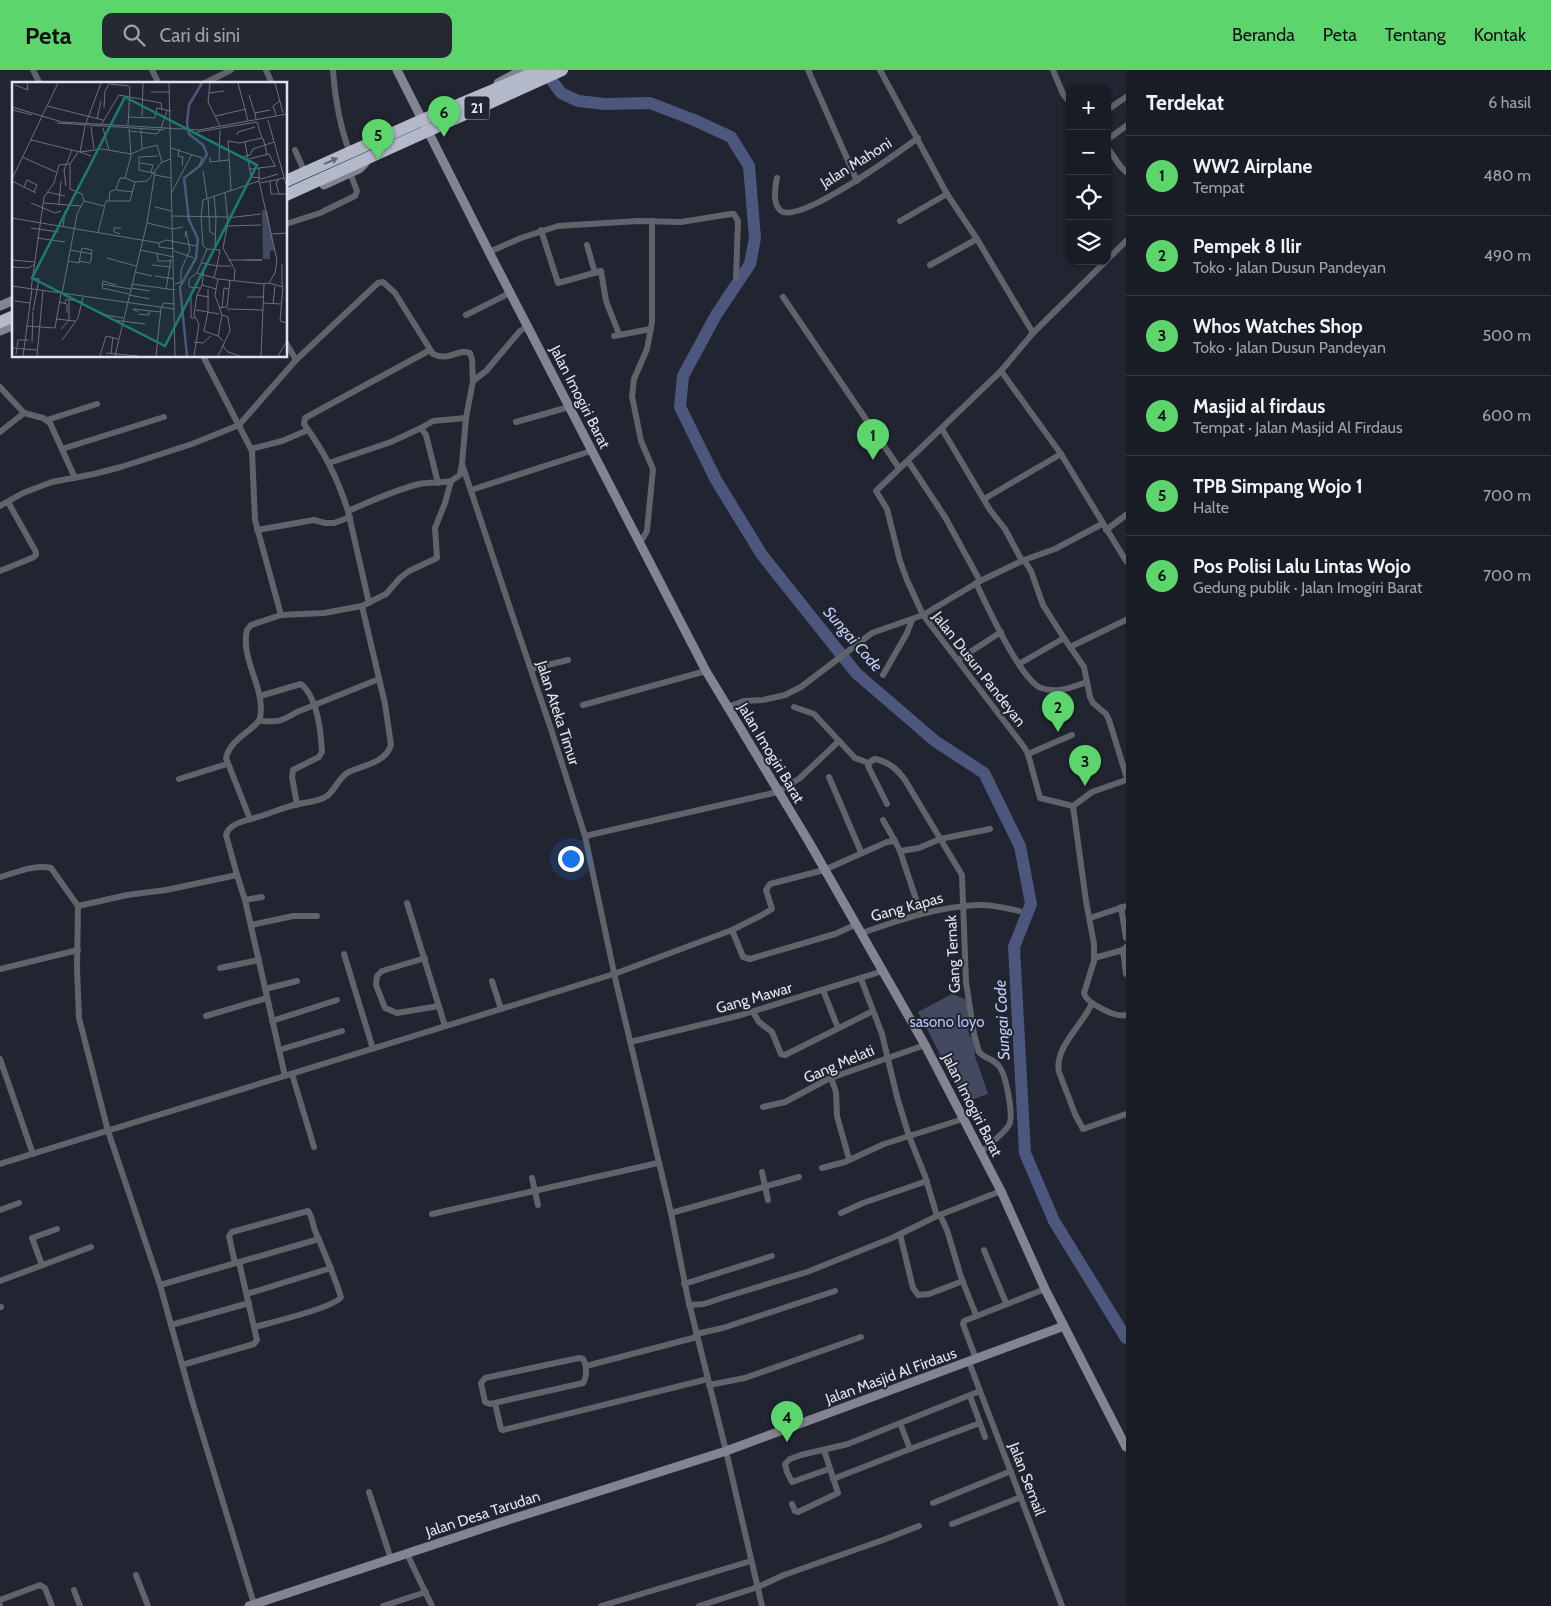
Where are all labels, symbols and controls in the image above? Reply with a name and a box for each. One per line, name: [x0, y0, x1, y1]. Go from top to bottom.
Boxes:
search box: [102, 13, 452, 58]
text: Peta: [25, 21, 72, 50]
icon: search: [120, 21, 148, 49]
text: Cari di sini: [160, 24, 240, 47]
text: Beranda: [1232, 24, 1295, 46]
text: Peta: [1323, 24, 1357, 46]
text: Tentang: [1385, 24, 1446, 46]
text: Kontak: [1474, 24, 1526, 46]
inset map: [12, 82, 288, 358]
map controls: [1066, 85, 1111, 265]
button: +: [1066, 85, 1111, 130]
text: Terdekat: [1146, 90, 1224, 115]
text: 6 hasil: [1488, 93, 1531, 112]
pin: 6: [428, 96, 460, 137]
road number: 21: [464, 96, 490, 119]
pin: 5: [362, 119, 394, 160]
button: −: [1066, 130, 1111, 175]
street label: Jalan Mahoni: [816, 134, 895, 193]
text: WW2 Airplane: [1193, 155, 1312, 178]
one-way arrow: [324, 157, 338, 165]
text: 1: [1159, 166, 1165, 185]
text: 480 m: [1483, 166, 1531, 185]
button: locate: [1066, 175, 1111, 220]
text: Tempat: [1193, 178, 1244, 197]
button: layers: [1066, 220, 1111, 265]
text: Pempek 8 Ilir: [1193, 235, 1301, 258]
text: 2: [1158, 246, 1166, 265]
text: 490 m: [1484, 246, 1531, 265]
text: Toko · Jalan Dusun Pandeyan: [1193, 258, 1386, 277]
text: Whos Watches Shop: [1193, 315, 1363, 338]
text: 3: [1158, 326, 1166, 345]
text: 500 m: [1482, 326, 1531, 345]
text: Toko · Jalan Dusun Pandeyan: [1193, 338, 1386, 357]
street label: Jalan Imogiri Barat: [546, 341, 614, 452]
text: Masjid al firdaus: [1193, 395, 1325, 418]
text: 4: [1157, 406, 1167, 425]
text: 600 m: [1482, 406, 1531, 425]
text: Tempat · Jalan Masjid Al Firdaus: [1193, 418, 1403, 437]
pin: 1: [857, 419, 889, 460]
text: TPB Simpang Wojo 1: [1193, 475, 1363, 498]
text: 5: [1158, 486, 1166, 505]
text: 700 m: [1483, 486, 1531, 505]
text: Halte: [1193, 498, 1229, 517]
text: Pos Polisi Lalu Lintas Wojo: [1193, 555, 1411, 578]
text: 6: [1158, 566, 1167, 585]
text: 700 m: [1483, 566, 1531, 585]
text: Gedung publik · Jalan Imogiri Barat: [1193, 578, 1422, 597]
water label: Sungai Code: [820, 603, 886, 675]
street label: Jalan Dusun Pandeyan: [928, 607, 1029, 730]
street label: Jalan Ateka Timur: [532, 657, 583, 768]
pin: 2: [1042, 691, 1074, 732]
street label: Jalan Imogiri Barat: [734, 699, 808, 806]
pin: 3: [1069, 745, 1101, 786]
your location: [558, 846, 584, 872]
street label: Gang Kapas: [869, 889, 945, 925]
street label: Gang Ternak: [942, 914, 964, 993]
street label: Gang Mawar: [714, 978, 794, 1017]
water label: Sungai Code: [990, 980, 1014, 1060]
park label: sasono loyo: [909, 1013, 985, 1031]
street label: Gang Melati: [801, 1041, 877, 1087]
street label: Jalan Imogiri Barat: [938, 1049, 1006, 1160]
street label: Jalan Masjid Al Firdaus: [822, 1344, 959, 1408]
pin: 4: [771, 1401, 803, 1442]
street label: Jalan Semail: [1004, 1439, 1049, 1519]
street label: Jalan Desa Tarudan: [422, 1487, 543, 1541]

